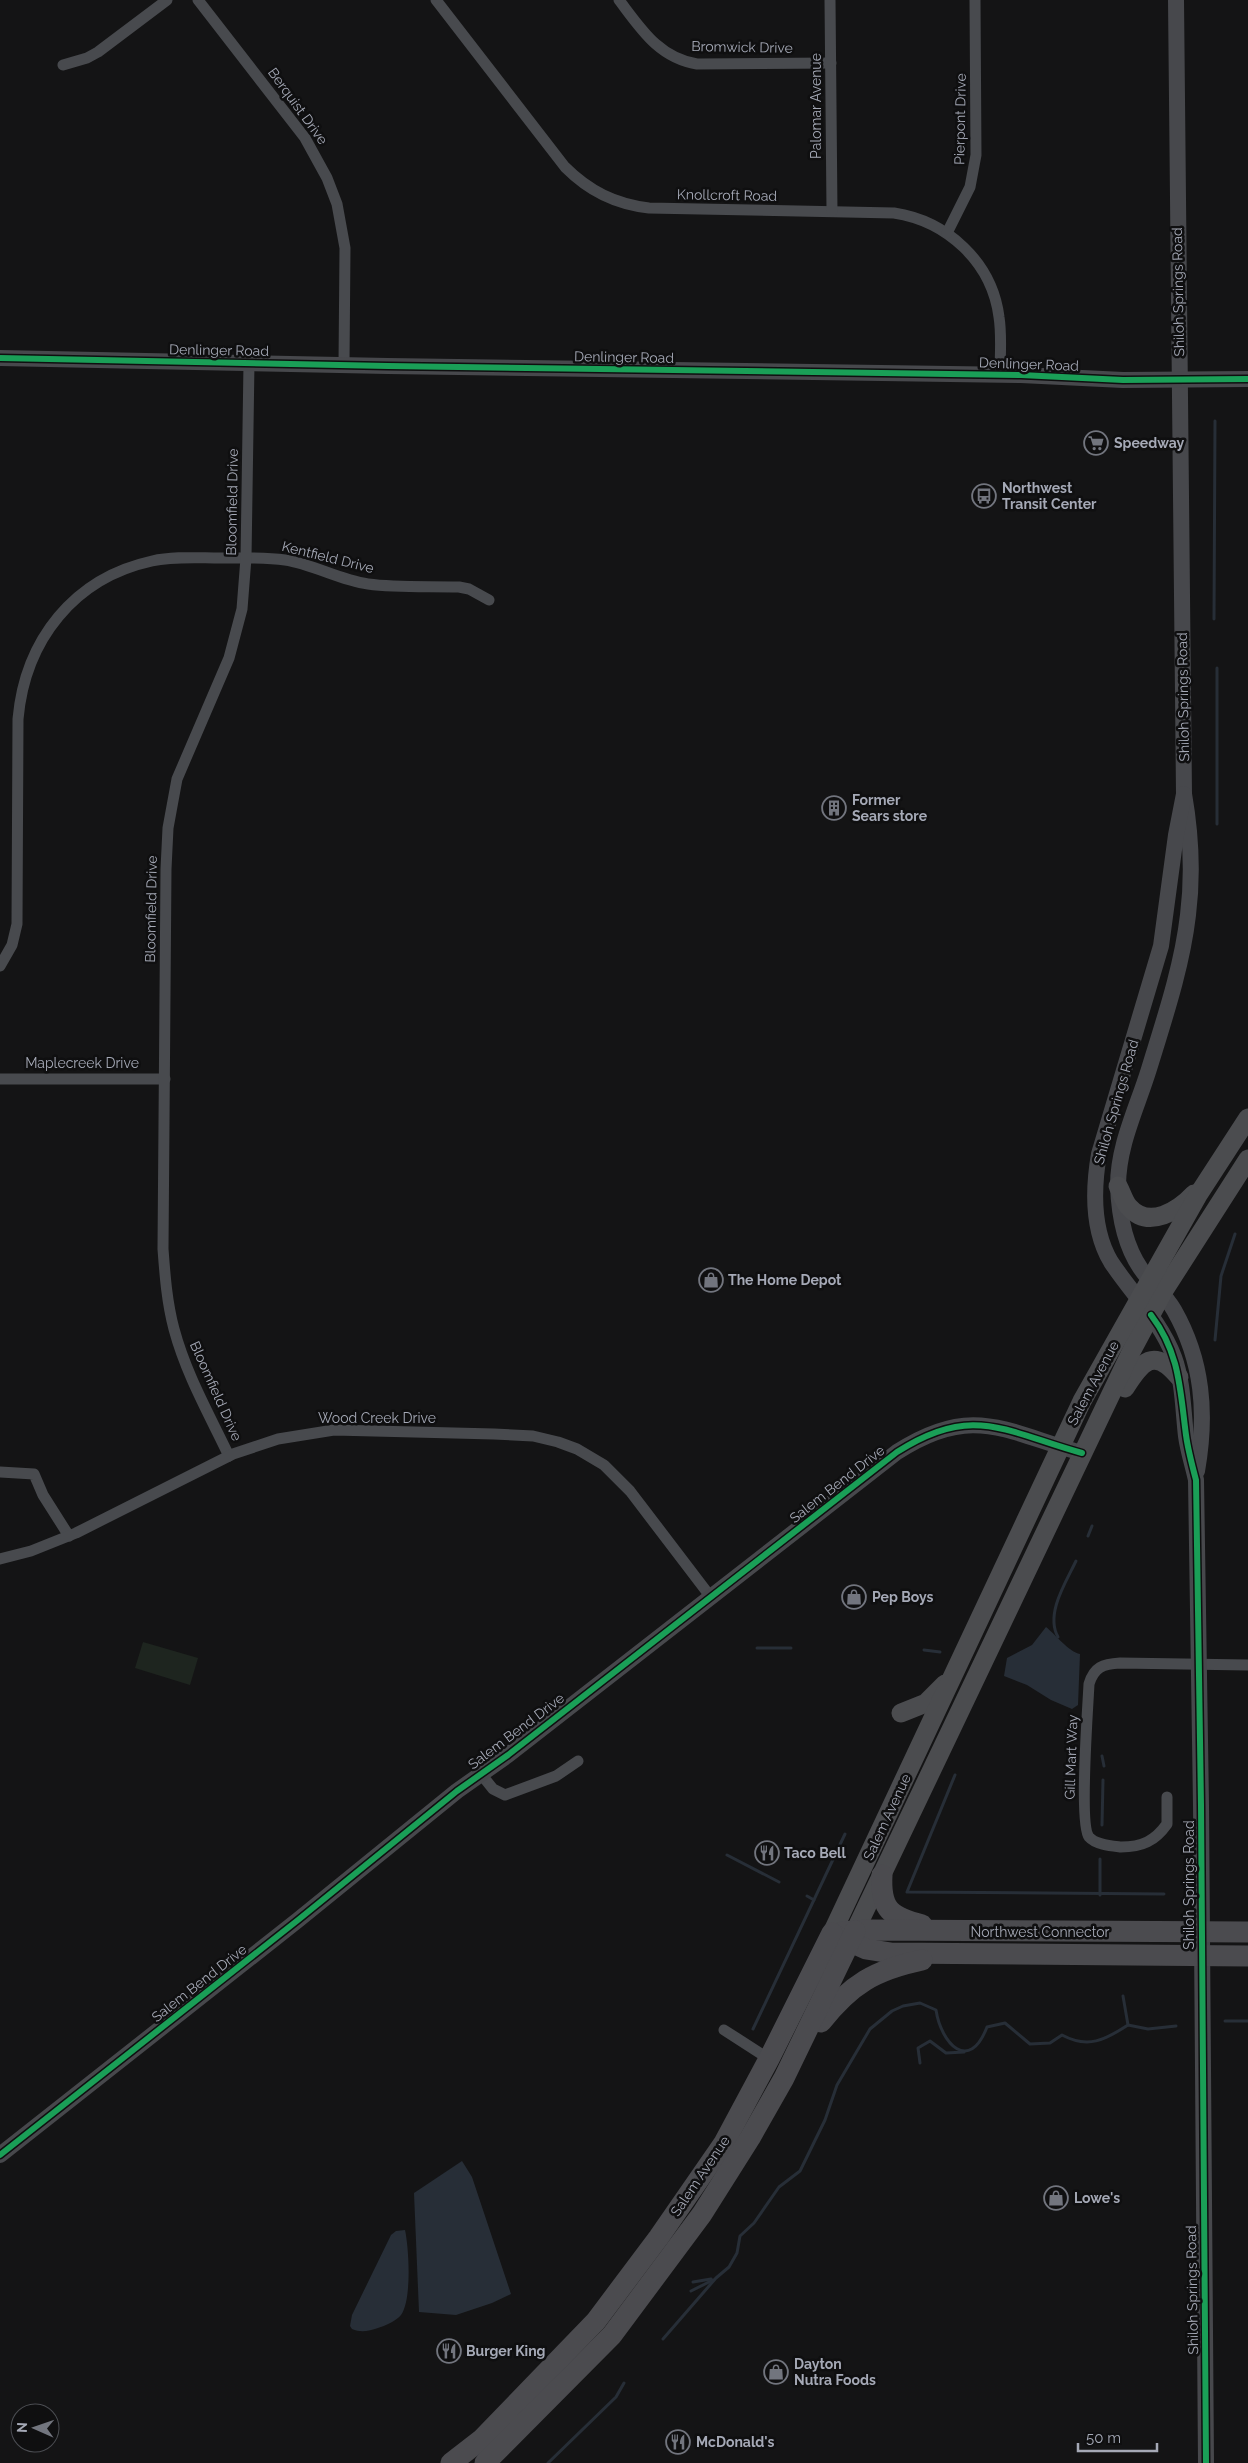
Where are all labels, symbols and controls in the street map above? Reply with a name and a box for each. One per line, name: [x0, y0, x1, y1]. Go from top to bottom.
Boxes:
street label: Bromwick Drive: [691, 38, 793, 56]
street label: Palomar Avenue: [808, 53, 824, 159]
street label: Berquist Drive: [265, 65, 331, 147]
street label: Pierpont Drive: [951, 73, 969, 165]
street label: Knollcroft Road: [677, 186, 777, 204]
street label: Shiloh Springs Road: [1169, 227, 1187, 357]
street label: Denlinger Road: [169, 341, 269, 359]
street label: Denlinger Road: [574, 348, 674, 366]
street label: Denlinger Road: [979, 354, 1079, 374]
supermarket icon: Speedway: [1083, 430, 1109, 456]
place label: Speedway: [1114, 435, 1184, 451]
street label: Bloomfield Drive: [223, 448, 241, 556]
place label: Northwest Transit Center: [1002, 480, 1097, 512]
bus stop icon: Northwest Transit Center: [971, 483, 997, 509]
street label: Kentfield Drive: [280, 538, 376, 576]
street label: Shiloh Springs Road: [1174, 632, 1192, 762]
place label: Former Sears store: [852, 792, 928, 824]
building icon: Former Sears store: [821, 795, 847, 821]
street label: Bloomfield Drive: [142, 855, 160, 963]
street label: Shiloh Springs Road: [1090, 1038, 1142, 1166]
street label: Maplecreek Drive: [25, 1055, 139, 1071]
shop icon: The Home Depot: [698, 1267, 724, 1293]
place label: The Home Depot: [728, 1272, 842, 1288]
street label: Salem Avenue: [1064, 1338, 1122, 1428]
street label: Bloomfield Drive: [187, 1339, 245, 1443]
street label: Wood Creek Drive: [318, 1410, 436, 1426]
street label: Salem Bend Drive: [786, 1442, 888, 1526]
shop icon: Pep Boys: [841, 1584, 867, 1610]
place label: Pep Boys: [872, 1589, 933, 1605]
street label: Salem Bend Drive: [465, 1690, 567, 1772]
street label: Gill Mart Way: [1062, 1714, 1080, 1800]
street label: Salem Avenue: [860, 1771, 914, 1863]
street label: Shiloh Springs Road: [1181, 1820, 1197, 1950]
restaurant icon: Taco Bell: [754, 1840, 780, 1866]
place label: Taco Bell: [784, 1845, 847, 1861]
street label: Northwest Connector: [971, 1924, 1110, 1940]
street label: Salem Bend Drive: [148, 1941, 250, 2025]
street label: Salem Avenue: [667, 2133, 733, 2219]
shop icon: Lowe's: [1043, 2185, 1069, 2211]
place label: Lowe's: [1074, 2190, 1120, 2206]
street label: Shiloh Springs Road: [1183, 2225, 1201, 2355]
restaurant icon: Burger King: [436, 2338, 462, 2364]
place label: Burger King: [466, 2343, 546, 2359]
place label: Dayton Nutra Foods: [794, 2356, 876, 2388]
shop icon: Dayton Nutra Foods: [763, 2359, 789, 2385]
north arrow: [10, 2403, 60, 2453]
scale bar: [1078, 2420, 1157, 2452]
text: N: [14, 2422, 30, 2433]
restaurant icon: McDonald's: [665, 2429, 691, 2455]
text: 50 m: [1086, 2429, 1121, 2447]
place label: McDonald's: [696, 2434, 775, 2450]

